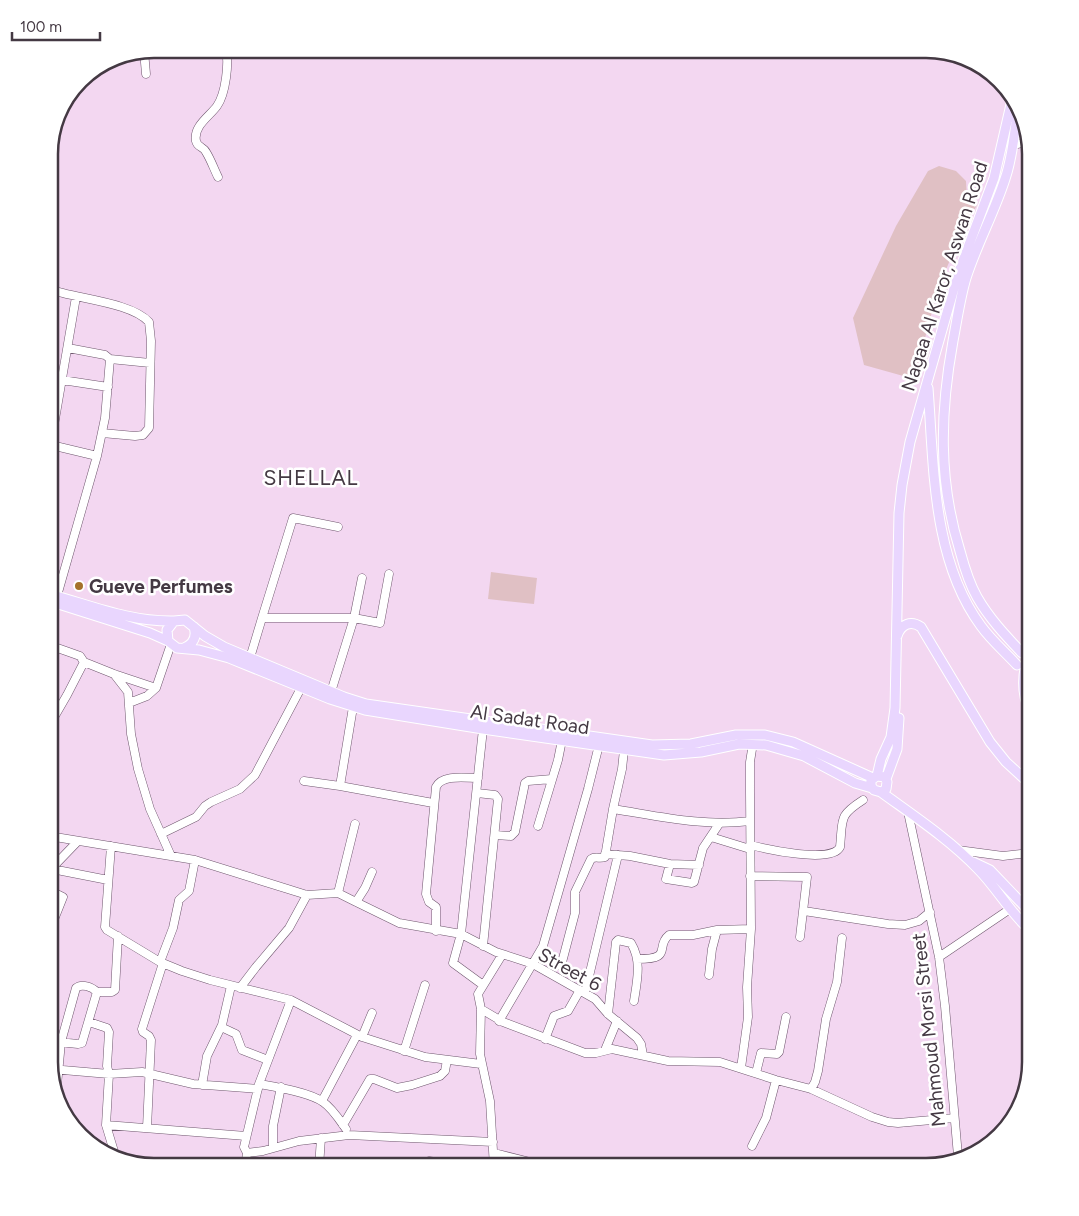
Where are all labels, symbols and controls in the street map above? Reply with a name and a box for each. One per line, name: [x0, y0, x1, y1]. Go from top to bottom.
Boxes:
scale bar: [12, 10, 100, 42]
text: 100 m: [20, 18, 62, 36]
street label: Nagaa Al Karor, Aswan Road: [896, 158, 993, 394]
district label: SHELLAL: [263, 465, 359, 490]
place label: Gueve Perfumes: [89, 575, 233, 598]
marker: Gueve Perfumes: [73, 580, 85, 592]
street label: Al Sadat Road: [469, 700, 591, 739]
street label: Mahmoud Morsi Street: [907, 932, 950, 1128]
street label: Street 6: [534, 943, 606, 996]

